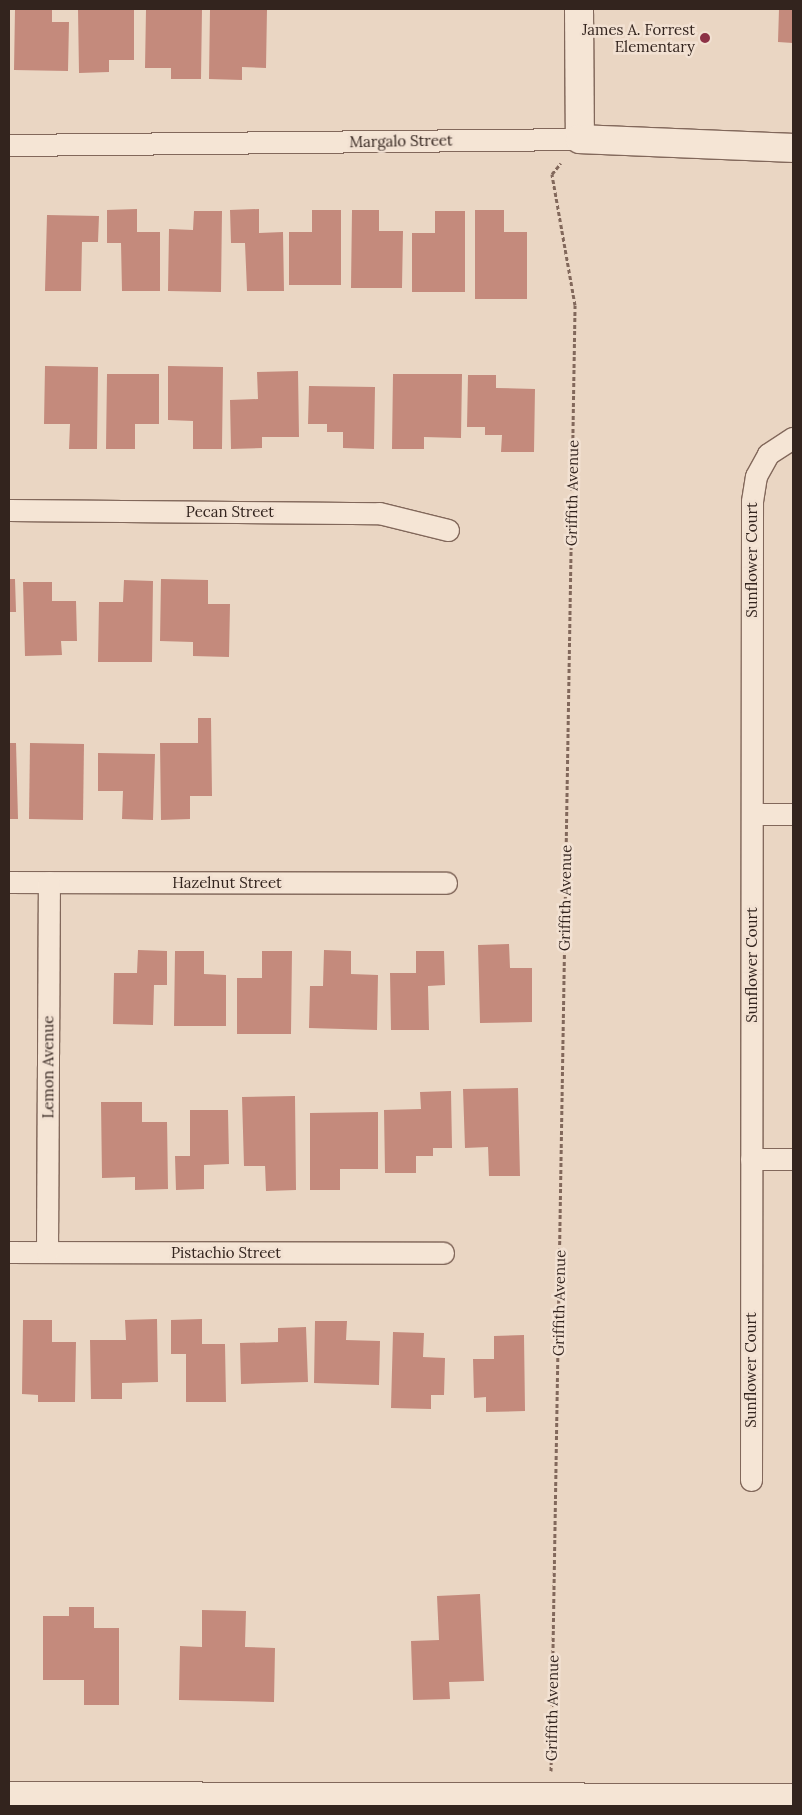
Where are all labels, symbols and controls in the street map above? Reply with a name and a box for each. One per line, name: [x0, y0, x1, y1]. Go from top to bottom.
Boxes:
place label: James A. Forrest Elementary: [582, 20, 695, 55]
marker: James A. Forrest Elementary: [699, 32, 711, 44]
street label: Margalo Street: [349, 131, 453, 151]
street label: Griffith Avenue: [562, 440, 582, 546]
street label: Sunflower Court: [743, 502, 761, 618]
street label: Pecan Street: [186, 503, 274, 521]
street label: Griffith Avenue: [555, 845, 575, 951]
street label: Hazelnut Street: [172, 874, 282, 892]
street label: Sunflower Court: [743, 907, 761, 1023]
street label: Lemon Avenue: [39, 1016, 57, 1118]
street label: Pistachio Street: [171, 1244, 281, 1262]
street label: Griffith Avenue: [549, 1250, 569, 1356]
street label: Sunflower Court: [742, 1312, 760, 1428]
street label: Griffith Avenue: [542, 1655, 562, 1761]

